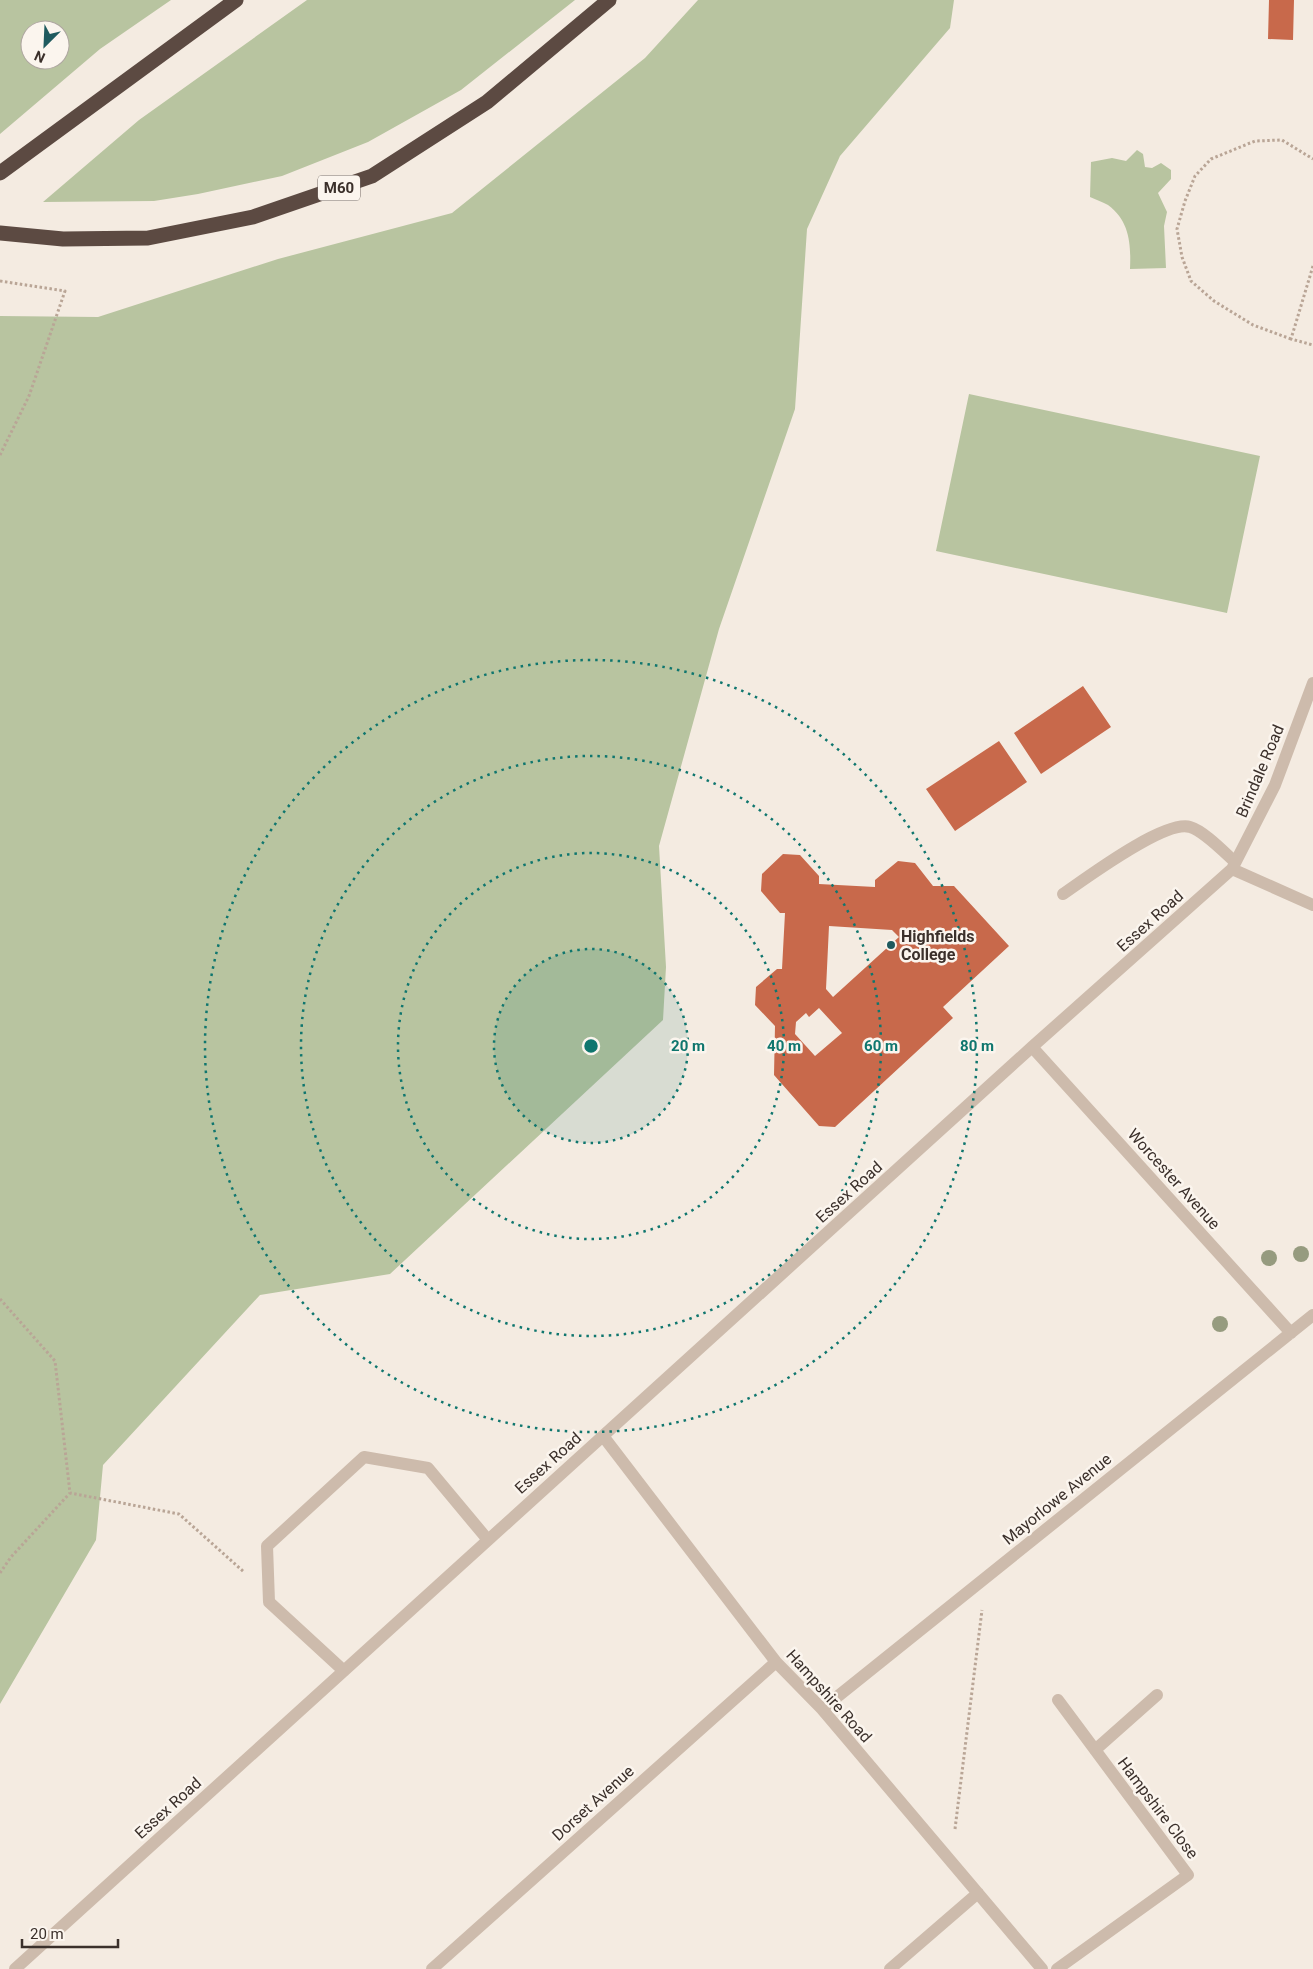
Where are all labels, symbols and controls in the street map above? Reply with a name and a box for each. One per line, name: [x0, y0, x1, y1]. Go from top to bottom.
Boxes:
north arrow: [20, 20, 70, 70]
text: N: [32, 48, 47, 66]
road number: M60: [318, 176, 360, 200]
street label: Brindale Road: [1232, 722, 1288, 820]
street label: Essex Road: [1113, 886, 1187, 956]
place label: Highfields College: [901, 927, 975, 964]
marker: Highfields College: [885, 939, 897, 951]
centre of rings: [582, 1037, 600, 1055]
text: 20 m: [671, 1037, 705, 1055]
text: 40 m: [767, 1037, 801, 1055]
text: 60 m: [864, 1037, 898, 1055]
text: 80 m: [960, 1037, 994, 1055]
street label: Worcester Avenue: [1124, 1125, 1224, 1233]
street label: Essex Road: [812, 1157, 886, 1227]
street label: Essex Road: [511, 1428, 585, 1498]
street label: Mayorlowe Avenue: [999, 1449, 1115, 1549]
street label: Hampshire Road: [782, 1646, 876, 1746]
street label: Hampshire Close: [1114, 1754, 1202, 1862]
street label: Dorset Avenue: [548, 1761, 638, 1845]
street label: Essex Road: [131, 1773, 205, 1843]
scale bar: [22, 1916, 119, 1948]
text: 20 m: [30, 1925, 64, 1943]

